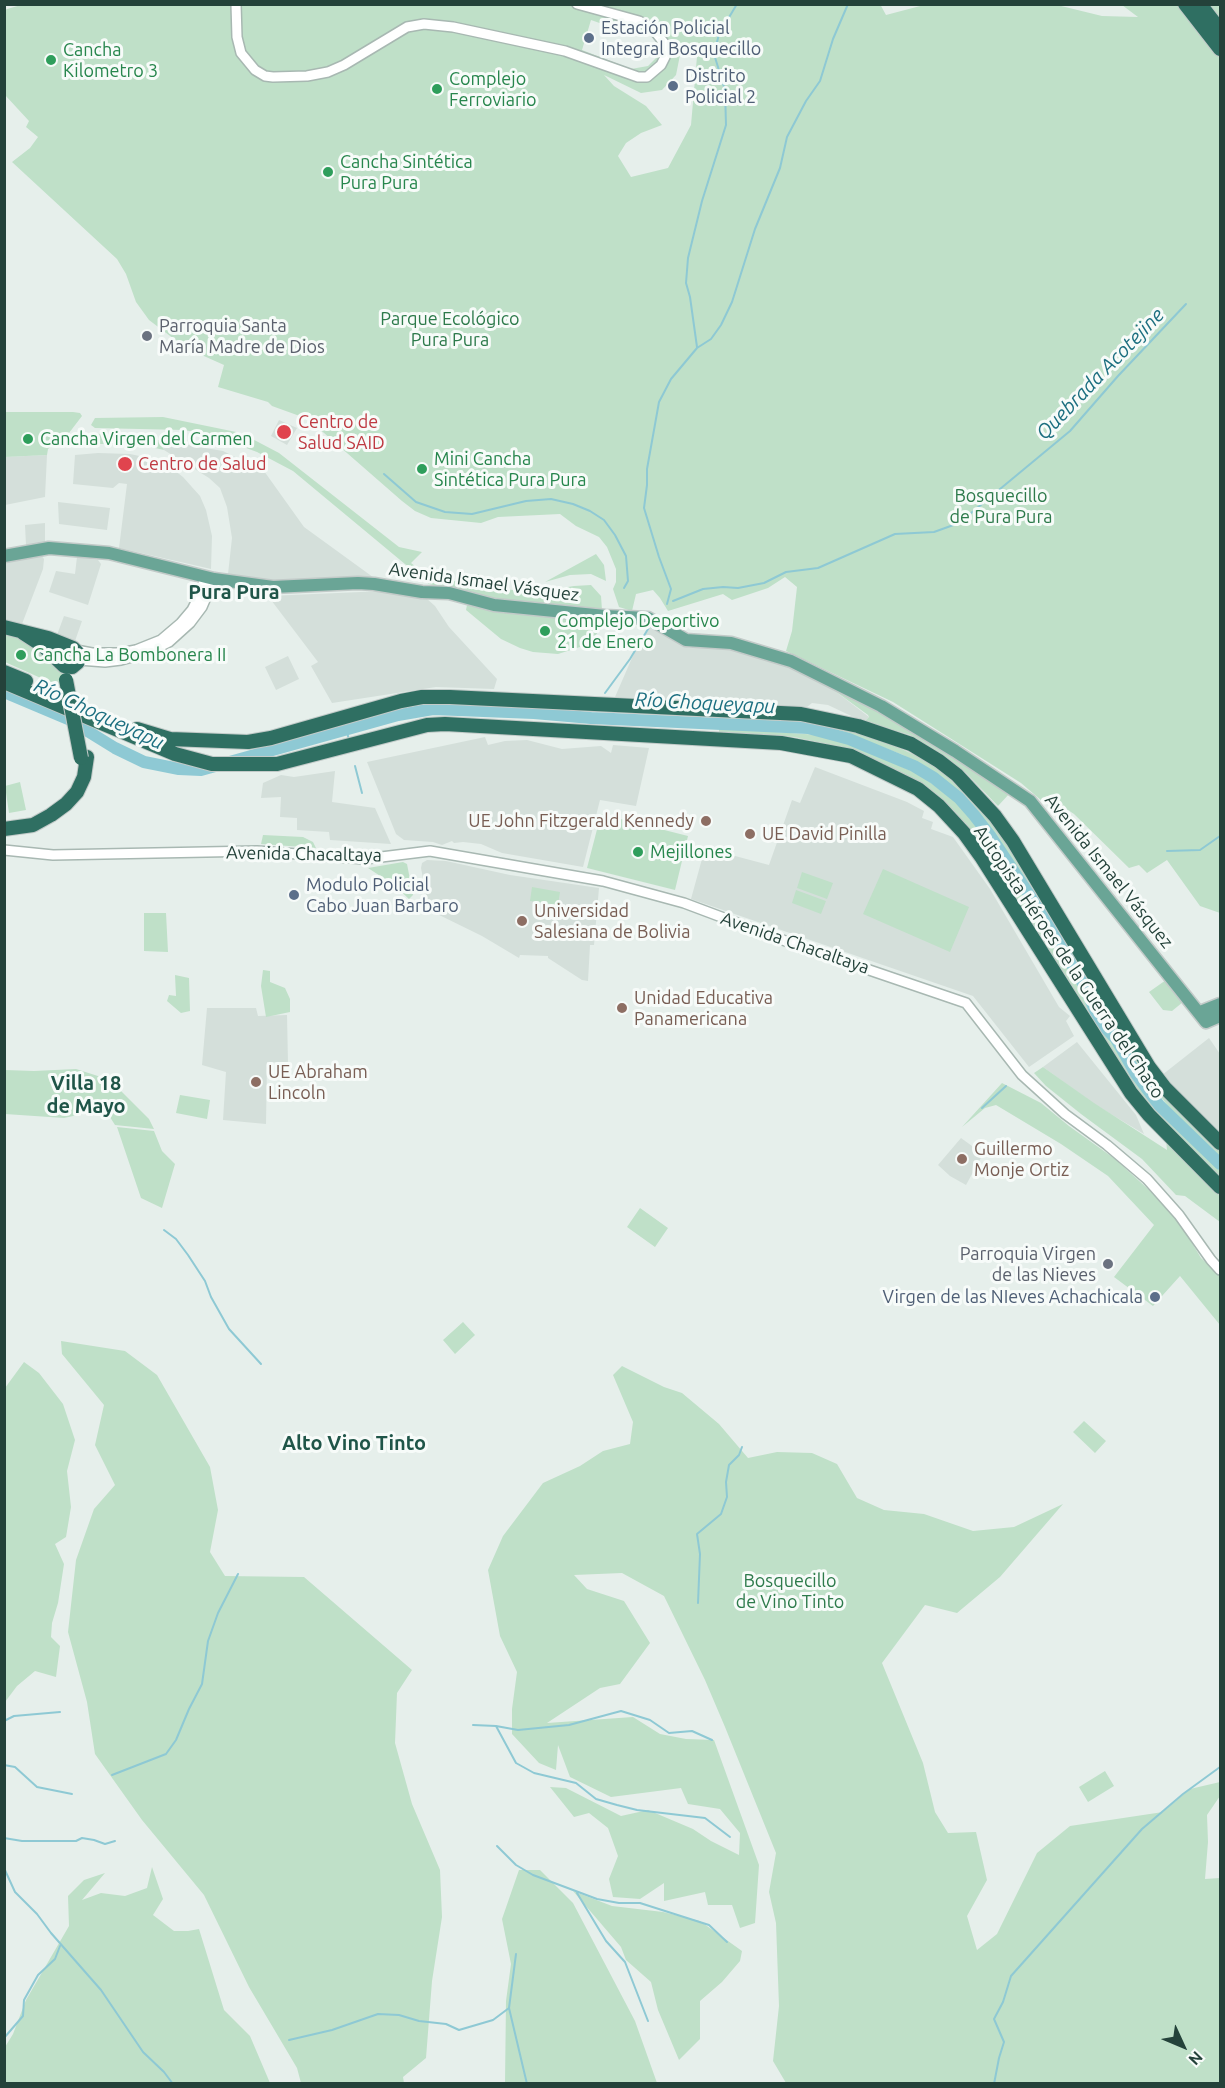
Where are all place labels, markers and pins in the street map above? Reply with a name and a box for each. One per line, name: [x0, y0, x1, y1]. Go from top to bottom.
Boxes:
place label: Estación Policial Integral Bosquecillo: [601, 17, 761, 60]
marker: Estación Policial Integral Bosquecillo: [582, 31, 596, 45]
place label: Cancha Kilometro 3: [63, 39, 158, 82]
marker: Cancha Kilometro 3: [44, 53, 58, 67]
place label: Distrito Policial 2: [685, 65, 756, 107]
place label: Complejo Ferroviario: [449, 68, 537, 110]
marker: Distrito Policial 2: [666, 79, 680, 93]
marker: Complejo Ferroviario: [430, 82, 444, 96]
place label: Cancha Sintética Pura Pura: [340, 151, 473, 194]
marker: Cancha Sintética Pura Pura: [321, 165, 335, 179]
place label: Parroquia Santa María Madre de Dios: [159, 315, 325, 358]
marker: Parroquia Santa María Madre de Dios: [140, 329, 154, 343]
place label: Centro de Salud SAID: [298, 411, 385, 454]
marker: Centro de Salud SAID: [275, 423, 293, 441]
place label: Cancha Virgen del Carmen: [40, 428, 253, 450]
marker: Cancha Virgen del Carmen: [21, 432, 35, 446]
place label: Mini Cancha Sintética Pura Pura: [434, 448, 587, 490]
place label: Centro de Salud: [138, 453, 267, 475]
marker: Centro de Salud: [116, 455, 134, 473]
marker: Mini Cancha Sintética Pura Pura: [415, 462, 429, 476]
place label: Complejo Deportivo 21 de Enero: [557, 610, 720, 652]
marker: Complejo Deportivo 21 de Enero: [538, 624, 552, 638]
place label: Cancha La Bombonera II: [33, 644, 226, 666]
marker: Cancha La Bombonera II: [14, 648, 28, 662]
place label: UE John Fitzgerald Kennedy: [468, 810, 694, 832]
marker: UE John Fitzgerald Kennedy: [699, 814, 713, 828]
place label: UE David Pinilla: [762, 823, 887, 845]
marker: UE David Pinilla: [743, 827, 757, 841]
place label: Mejillones: [650, 841, 732, 863]
marker: Mejillones: [631, 845, 645, 859]
place label: Modulo Policial Cabo Juan Barbaro: [306, 874, 459, 916]
marker: Modulo Policial Cabo Juan Barbaro: [287, 888, 301, 902]
place label: Universidad Salesiana de Bolivia: [534, 900, 690, 942]
marker: Universidad Salesiana de Bolivia: [515, 914, 529, 928]
place label: Unidad Educativa Panamericana: [634, 987, 773, 1030]
marker: Unidad Educativa Panamericana: [615, 1001, 629, 1015]
place label: UE Abraham Lincoln: [268, 1061, 368, 1104]
marker: UE Abraham Lincoln: [249, 1075, 263, 1089]
place label: Guillermo Monje Ortiz: [974, 1138, 1069, 1180]
marker: Guillermo Monje Ortiz: [955, 1152, 969, 1166]
place label: Parroquia Virgen de las Nieves: [960, 1243, 1096, 1286]
marker: Parroquia Virgen de las Nieves: [1101, 1257, 1115, 1271]
place label: Virgen de las NIeves Achachicala: [882, 1286, 1143, 1308]
marker: Virgen de las NIeves Achachicala: [1148, 1290, 1162, 1304]

